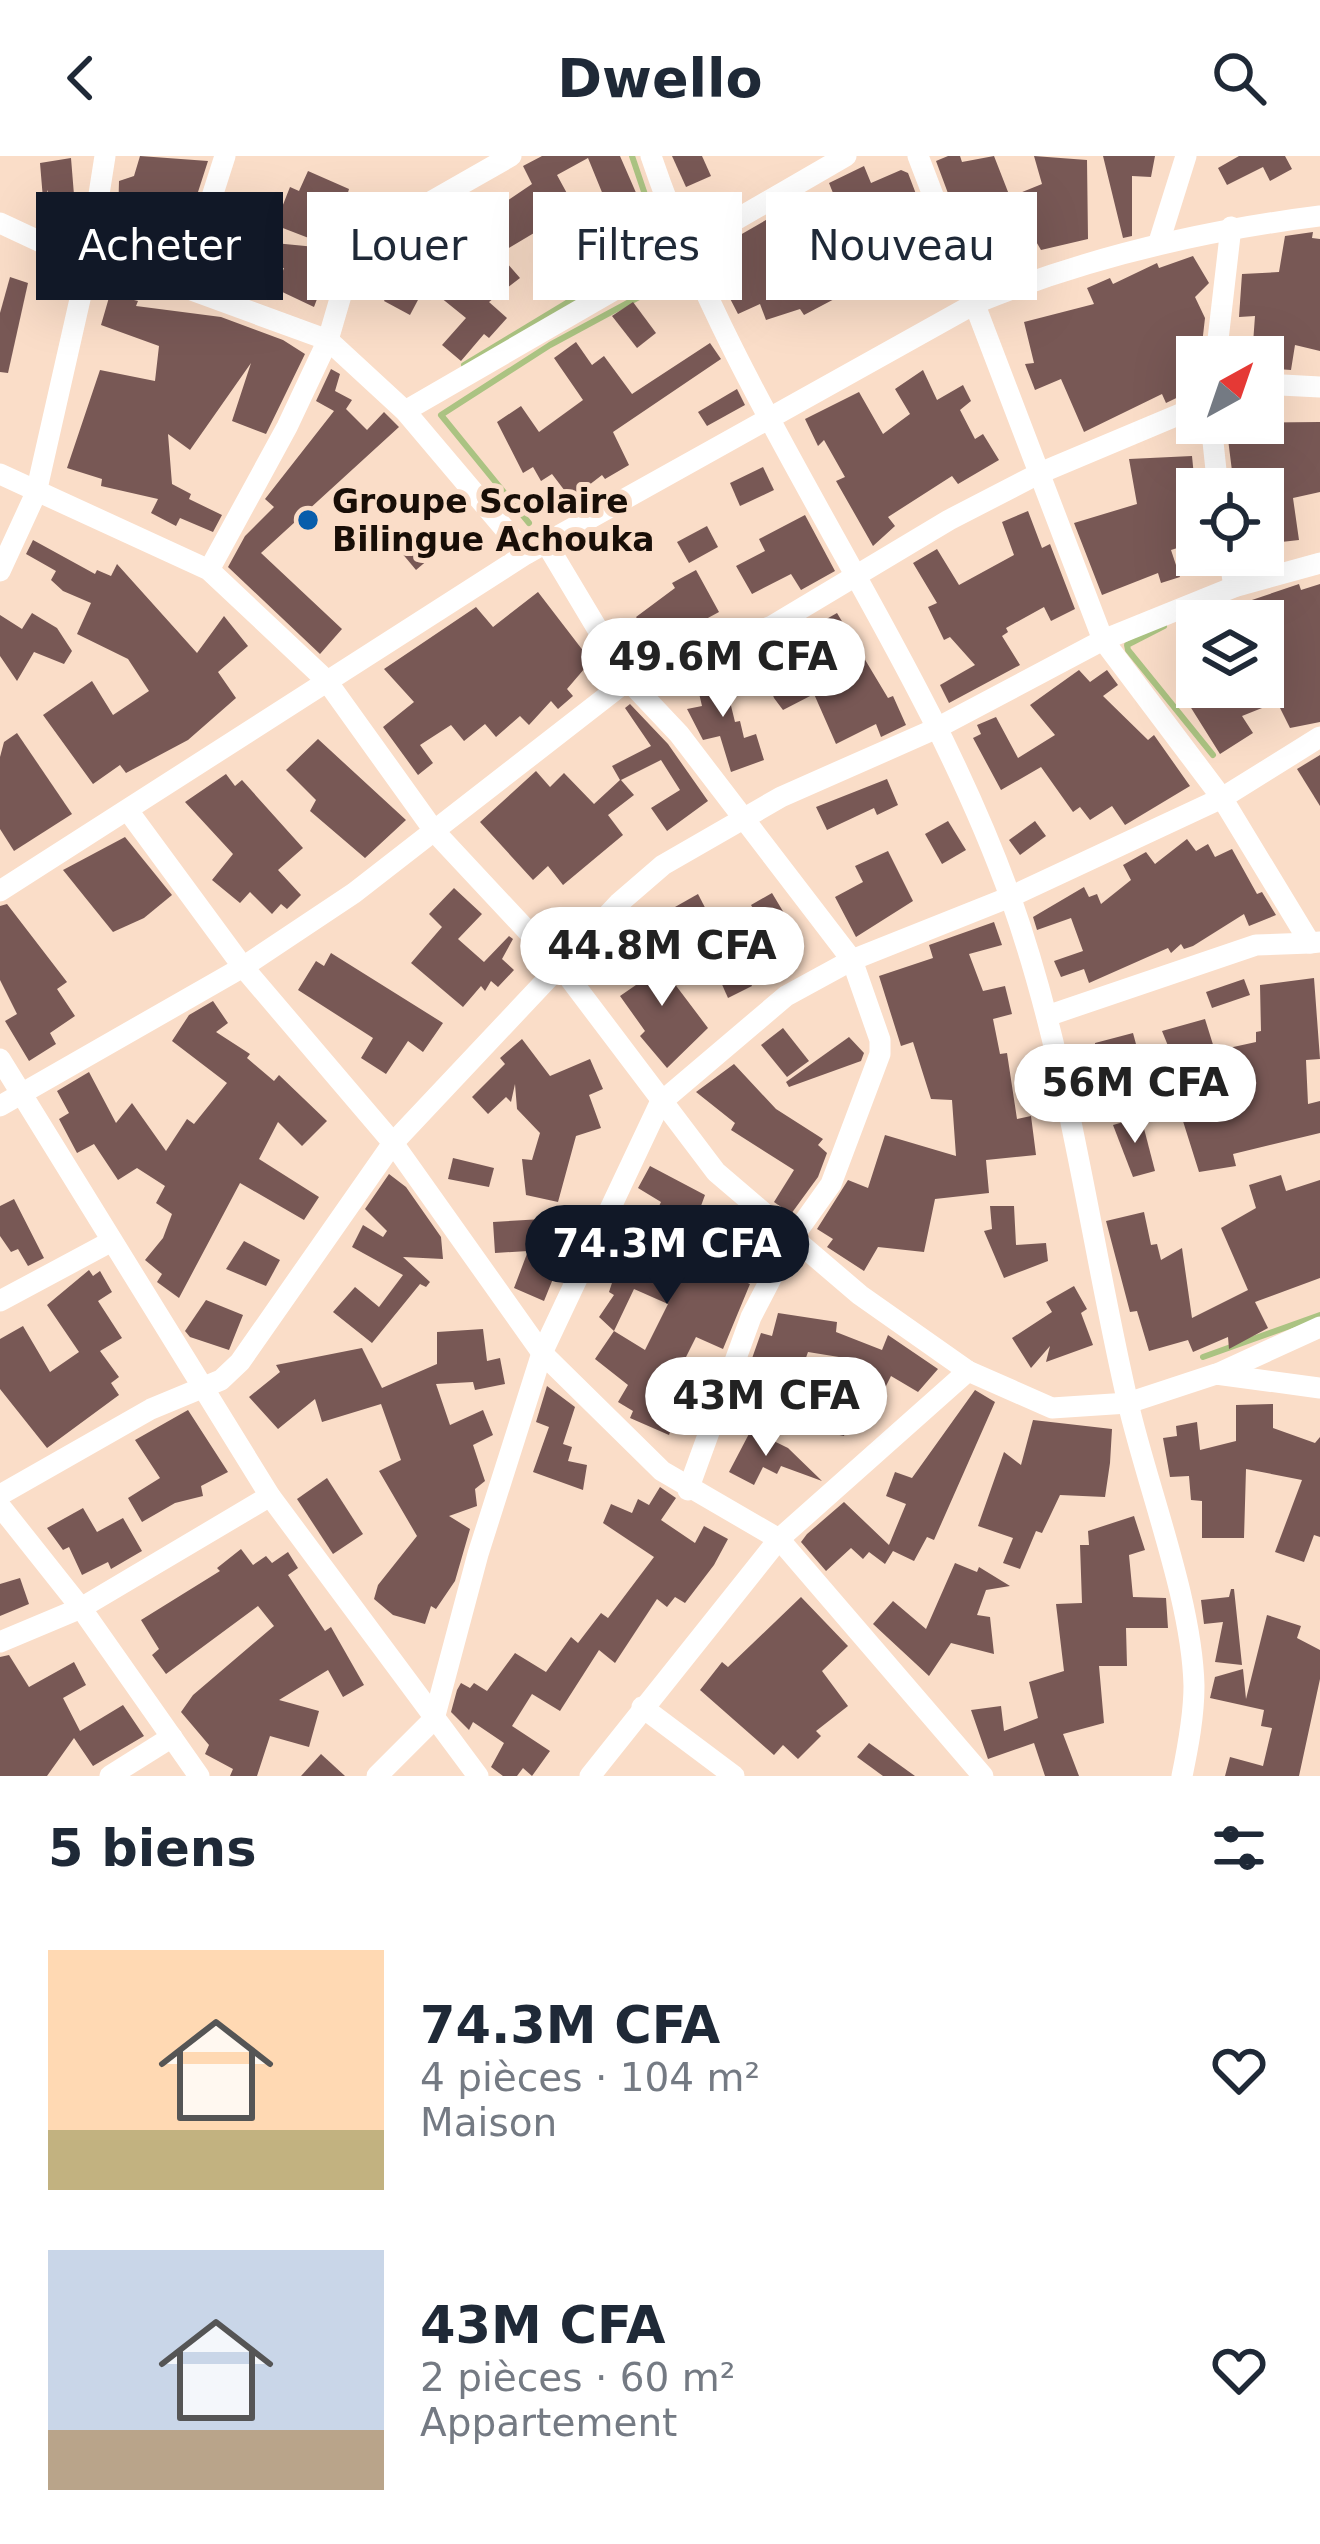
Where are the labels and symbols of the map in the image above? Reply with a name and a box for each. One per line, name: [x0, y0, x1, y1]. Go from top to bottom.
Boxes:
north arrow: [1176, 336, 1284, 444]
place label: Groupe Scolaire Bilingue Achouka: [332, 482, 655, 559]
marker: Groupe Scolaire Bilingue Achouka: [295, 507, 321, 533]
pin: 49.6M CFA: [586, 618, 860, 720]
pin: 44.8M CFA: [525, 907, 799, 1009]
pin: 56M CFA: [1024, 1044, 1246, 1146]
pin: 74.3M CFA: [530, 1205, 804, 1307]
pin: 43M CFA: [655, 1357, 877, 1459]

